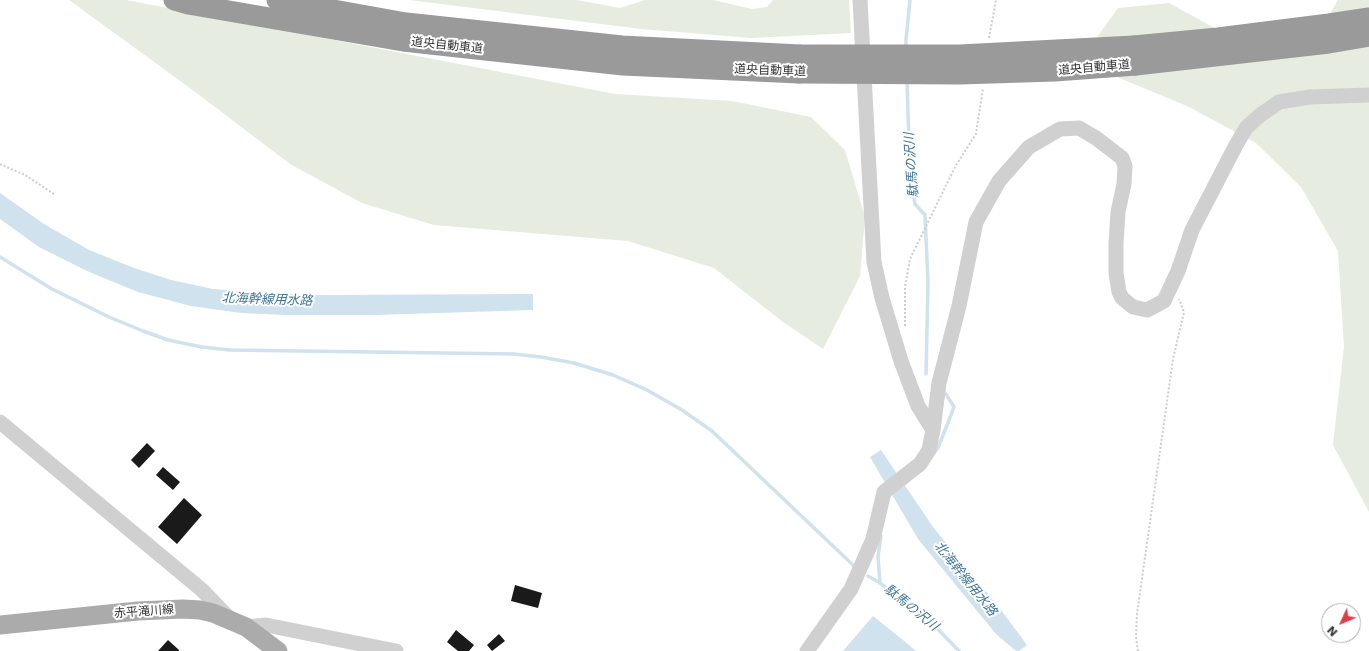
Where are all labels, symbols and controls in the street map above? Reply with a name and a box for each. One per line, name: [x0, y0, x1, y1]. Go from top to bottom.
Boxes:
street label: 道央自動車道: [410, 35, 484, 57]
street label: 道央自動車道: [1058, 58, 1130, 78]
street label: 道央自動車道: [734, 63, 806, 79]
water label: 駄馬の沢川: [902, 132, 922, 198]
water label: 北海幹線用水路: [221, 291, 313, 309]
water label: 北海幹線用水路: [930, 539, 1000, 619]
water label: 駄馬の沢川: [881, 581, 941, 635]
street label: 赤平滝川線: [114, 603, 174, 621]
north arrow: [1321, 603, 1361, 643]
text: N: [1325, 623, 1341, 639]

